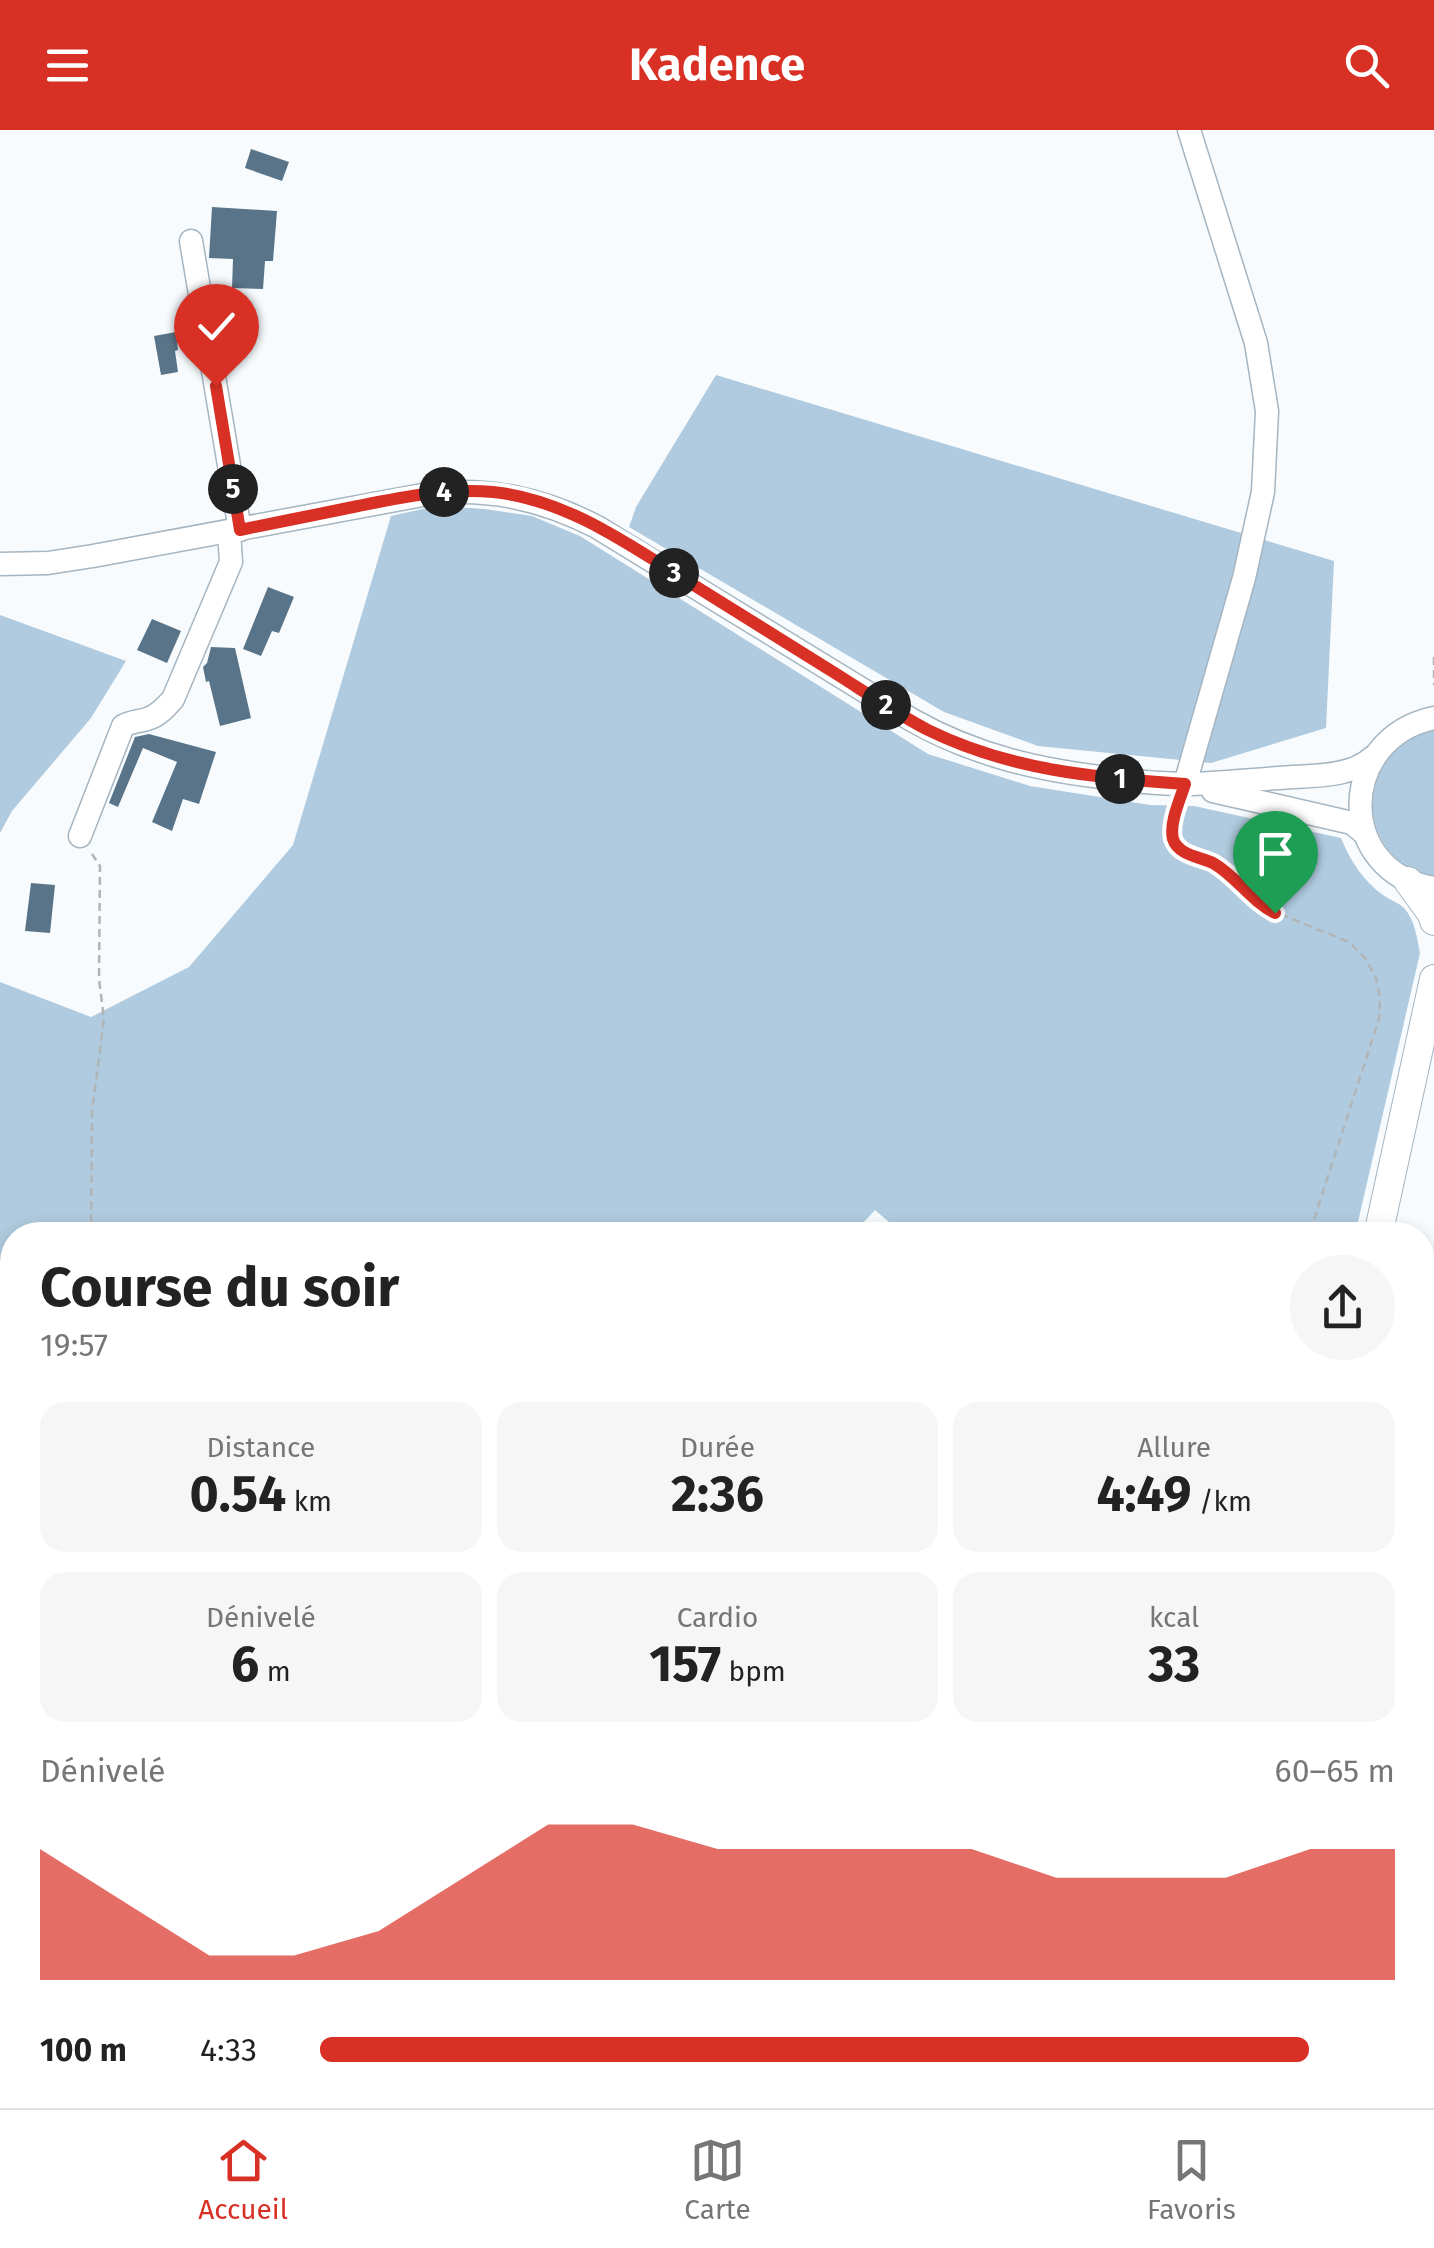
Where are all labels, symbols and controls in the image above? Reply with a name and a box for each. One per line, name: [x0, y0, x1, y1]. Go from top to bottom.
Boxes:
icon: menu: [40, 38, 95, 93]
text: Kadence: [629, 38, 805, 92]
icon: search: [1339, 38, 1394, 93]
pin: [174, 284, 259, 387]
icon: check: [189, 299, 244, 354]
pin: 5: [208, 464, 258, 514]
pin: 4: [419, 467, 469, 517]
text: 5: [225, 472, 241, 505]
text: 4: [436, 475, 452, 508]
pin: 3: [649, 548, 699, 598]
text: 3: [667, 556, 681, 589]
pin: 2: [861, 680, 911, 730]
text: 2: [879, 688, 893, 721]
pin: 1: [1095, 754, 1145, 804]
text: 1: [1114, 762, 1127, 795]
pin: [1233, 811, 1318, 914]
icon: arrive: [1248, 826, 1303, 881]
text: Course du soir: [40, 1255, 399, 1321]
button: share: [1290, 1255, 1395, 1360]
text: 19:57: [40, 1326, 108, 1364]
text: Distance: [207, 1431, 315, 1464]
text: Durée: [680, 1431, 755, 1464]
text: Allure: [1137, 1431, 1211, 1464]
text: 0.54: [190, 1464, 286, 1524]
text: 2:36: [671, 1464, 764, 1524]
text: 4:49: [1096, 1464, 1192, 1524]
text: km: [286, 1485, 332, 1518]
text: /km: [1192, 1485, 1252, 1518]
text: Dénivelé: [206, 1601, 316, 1634]
text: Cardio: [677, 1601, 758, 1634]
text: kcal: [1149, 1601, 1199, 1634]
text: 6: [231, 1634, 259, 1694]
text: 157: [649, 1634, 721, 1694]
text: 33: [1148, 1634, 1200, 1694]
text: m: [259, 1655, 291, 1688]
text: bpm: [721, 1655, 786, 1688]
text: Dénivelé: [40, 1752, 166, 1790]
text: 60–65 m: [1275, 1752, 1395, 1790]
text: 100 m: [40, 2031, 127, 2069]
text: 4:33: [200, 2031, 257, 2069]
tab: Accueil: [198, 2133, 288, 2226]
tab: Carte: [684, 2133, 751, 2226]
tab: Favoris: [1147, 2133, 1236, 2226]

